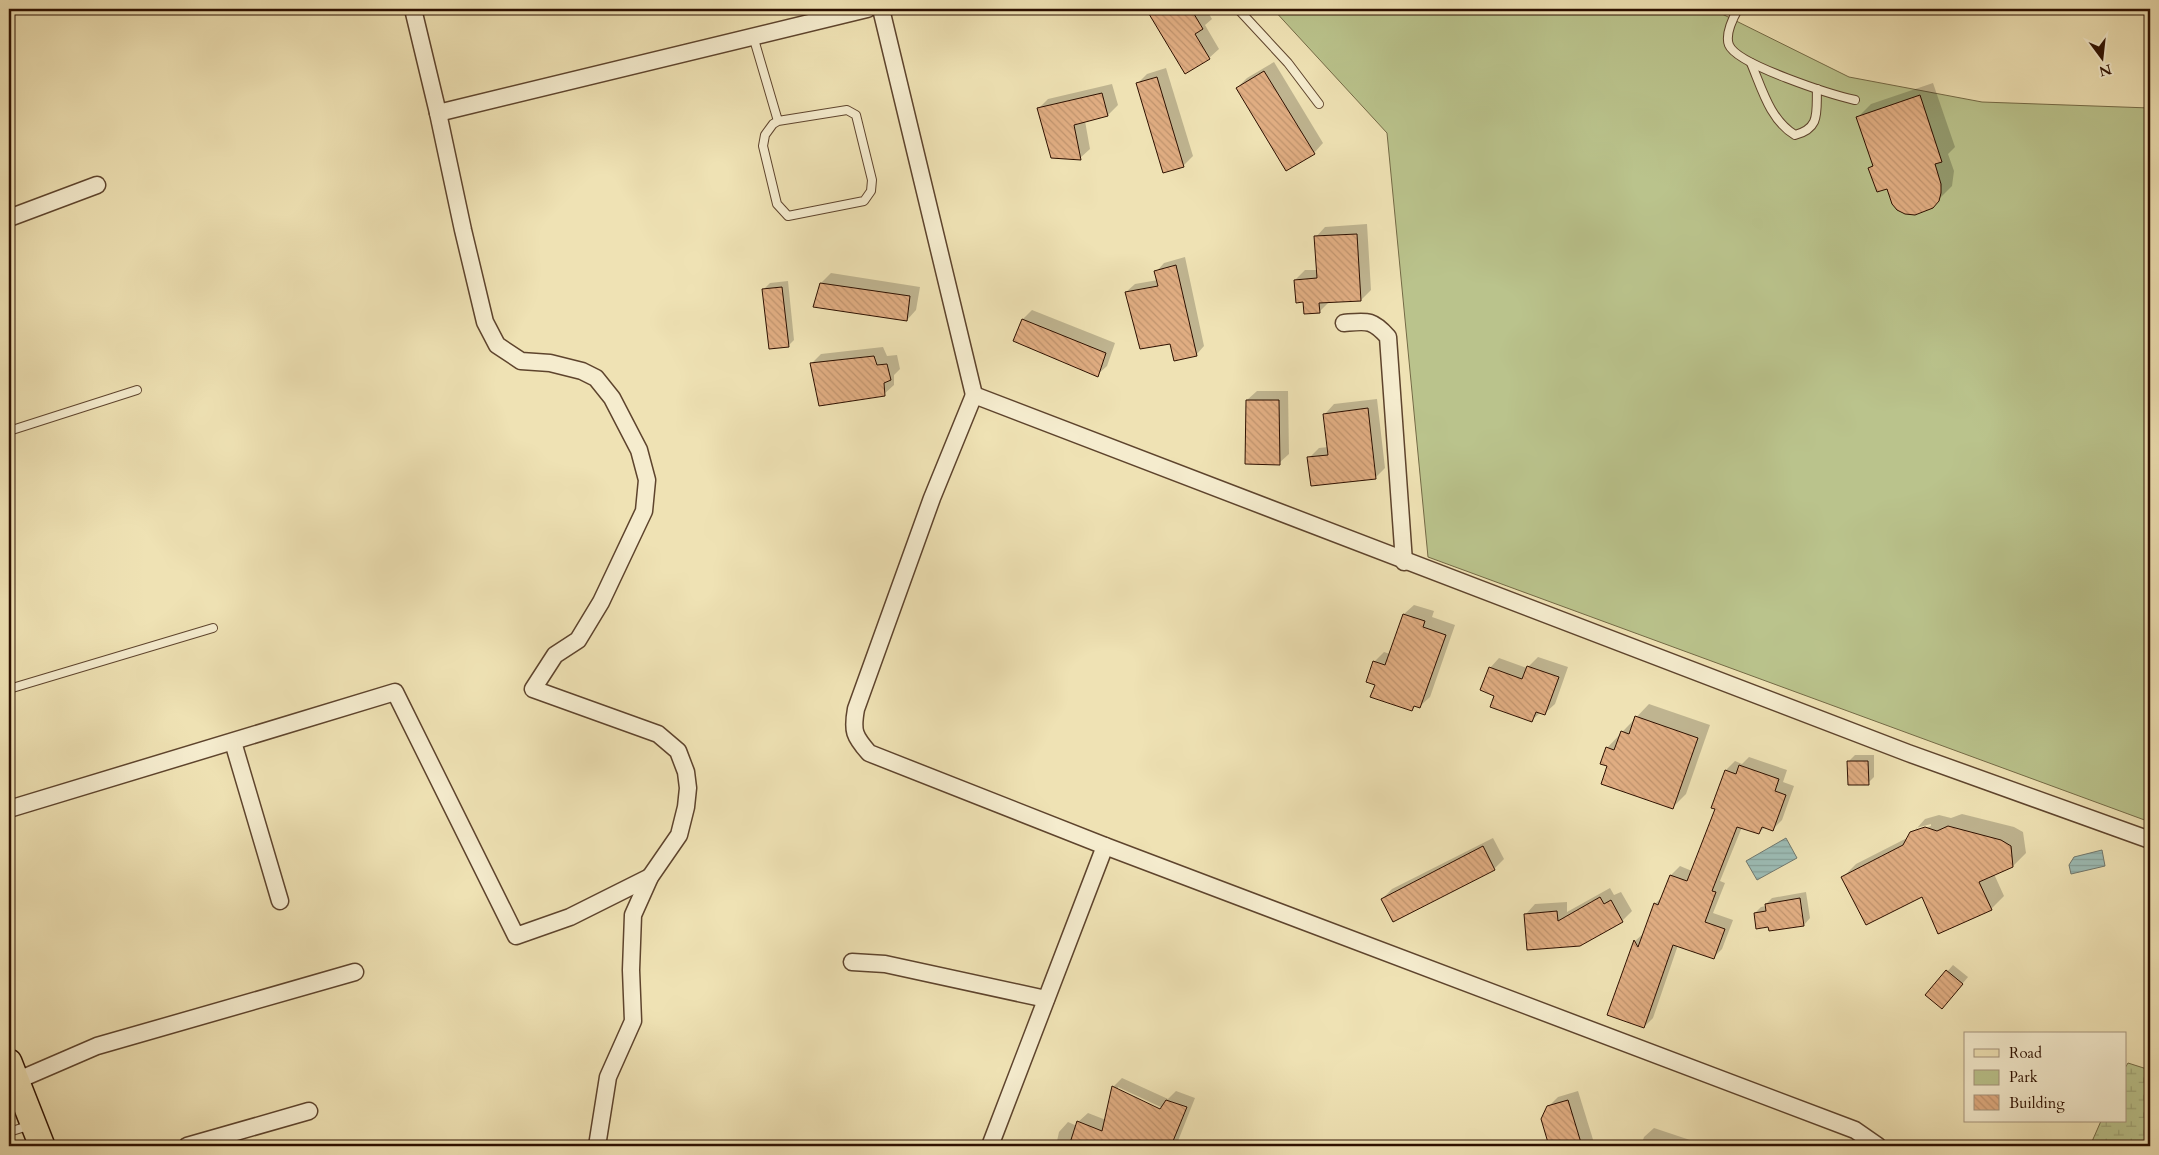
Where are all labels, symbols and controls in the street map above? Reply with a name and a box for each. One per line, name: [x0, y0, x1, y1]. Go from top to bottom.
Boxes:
north arrow: [2076, 32, 2126, 82]
text: N: [2097, 59, 2114, 81]
legend: [1964, 1032, 2126, 1122]
text: Road: [2009, 1043, 2042, 1063]
text: Park: [2009, 1067, 2038, 1087]
text: Building: [2009, 1093, 2065, 1113]

